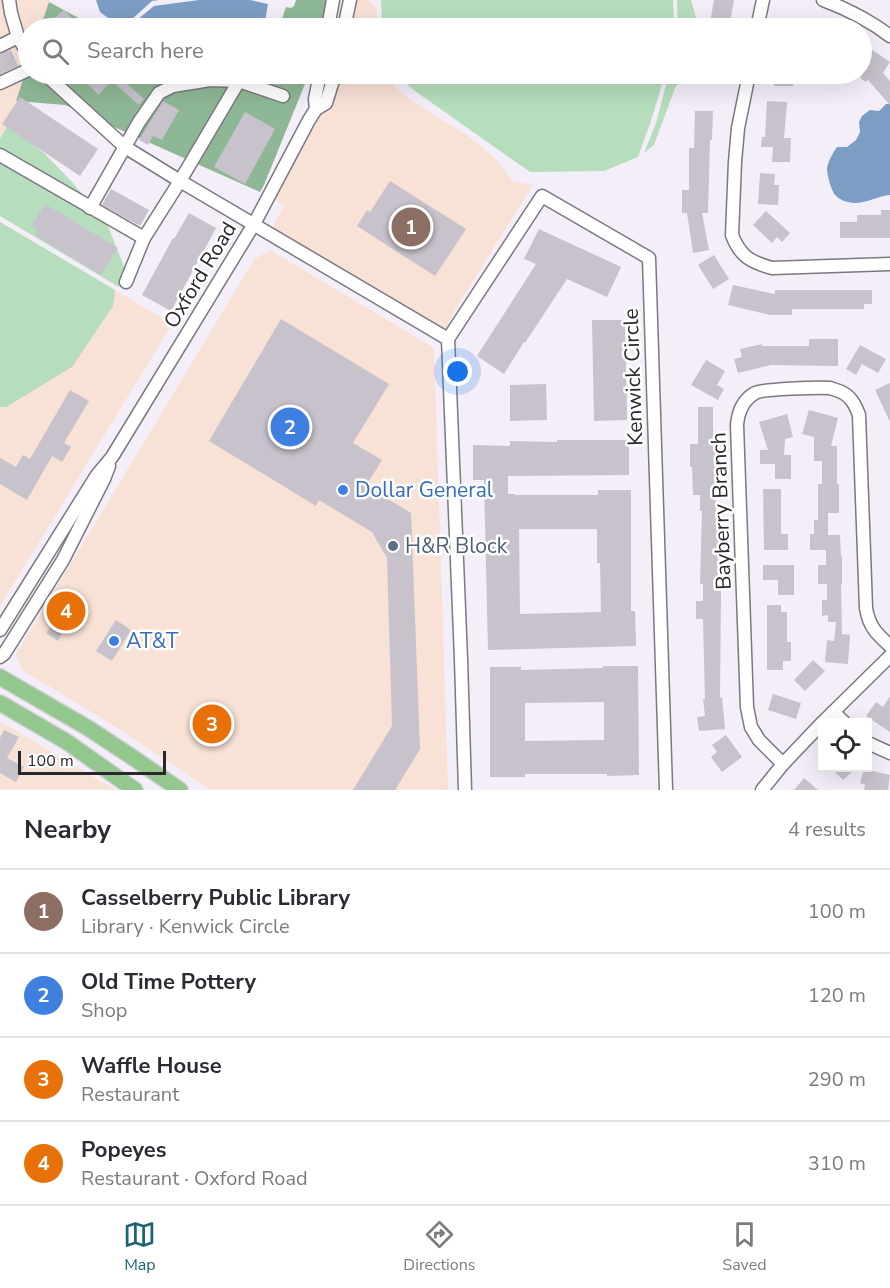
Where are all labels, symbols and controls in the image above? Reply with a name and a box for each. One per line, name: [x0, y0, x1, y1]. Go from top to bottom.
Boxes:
search box: [18, 18, 872, 84]
icon: search: [39, 35, 72, 68]
text: Search here: [87, 36, 204, 66]
pin: 1: [392, 204, 430, 250]
street label: Oxford Road: [157, 217, 243, 333]
street label: Kenwick Circle: [617, 308, 649, 446]
your location: [443, 357, 472, 386]
pin: 2: [270, 404, 310, 450]
street label: Bayberry Branch: [704, 432, 738, 590]
place label: Dollar General: [355, 476, 494, 504]
marker: Dollar General: [336, 483, 350, 497]
place label: H&R Block: [405, 532, 508, 560]
marker: H&R Block: [386, 539, 400, 553]
pin: 4: [46, 588, 86, 634]
place label: AT&T: [126, 627, 179, 655]
marker: AT&T: [107, 634, 121, 648]
pin: 3: [192, 702, 232, 746]
map controls: [818, 718, 872, 772]
button: locate: [818, 718, 872, 772]
scale bar: [18, 748, 166, 776]
text: 100 m: [27, 750, 74, 772]
text: Nearby: [24, 812, 111, 847]
text: 4 results: [788, 816, 866, 843]
text: Casselberry Public Library: [81, 883, 350, 913]
text: 1: [38, 898, 50, 925]
text: 100 m: [808, 898, 866, 925]
text: Library · Kenwick Circle: [81, 913, 290, 940]
text: Old Time Pottery: [81, 967, 256, 997]
text: 2: [38, 982, 50, 1009]
text: 120 m: [808, 982, 866, 1009]
text: Shop: [81, 997, 127, 1024]
text: Waffle House: [81, 1051, 222, 1081]
text: 3: [38, 1066, 50, 1093]
text: 290 m: [808, 1066, 866, 1093]
text: Restaurant: [81, 1081, 179, 1108]
text: Popeyes: [81, 1135, 166, 1165]
text: 4: [38, 1150, 50, 1177]
text: 310 m: [808, 1150, 866, 1177]
text: Restaurant · Oxford Road: [81, 1165, 308, 1192]
tab: Map: [123, 1218, 156, 1276]
tab: Directions: [403, 1218, 475, 1276]
tab: Saved: [722, 1218, 767, 1276]

